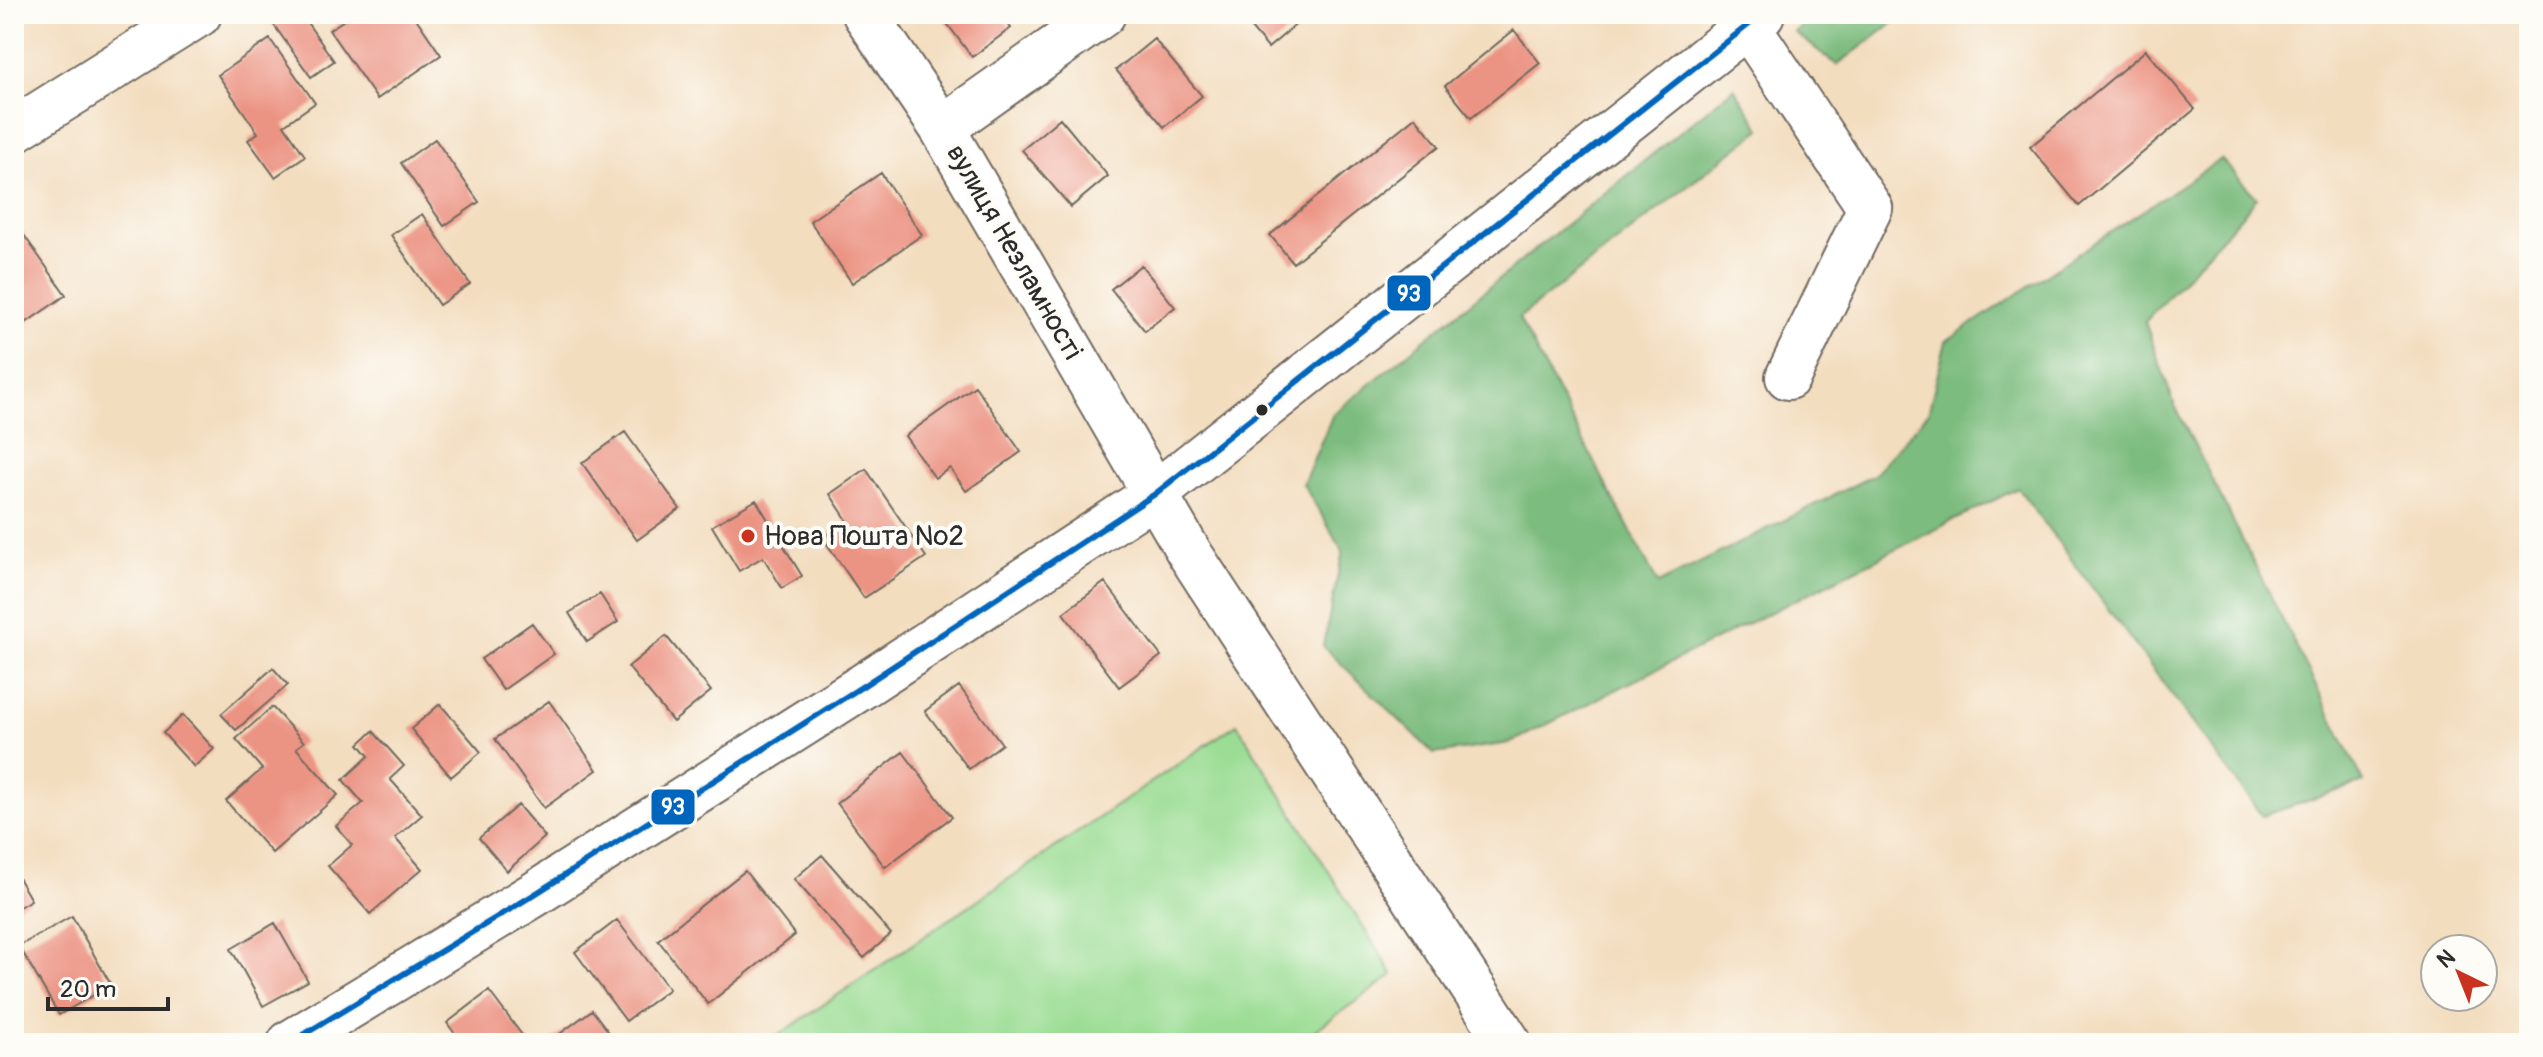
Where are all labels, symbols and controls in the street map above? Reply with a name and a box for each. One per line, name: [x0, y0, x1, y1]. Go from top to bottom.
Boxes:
street label: вулиця Незламності: [938, 138, 1090, 366]
line badge: 93: [1386, 274, 1432, 312]
text: 93: [1397, 280, 1421, 308]
unlabelled marker: [1254, 402, 1270, 418]
place label: Нова Пошта №2: [764, 519, 964, 554]
marker: Нова Пошта №2: [739, 527, 757, 545]
line badge: 93: [650, 788, 696, 826]
text: 93: [661, 793, 685, 821]
north arrow: [2419, 933, 2499, 1013]
text: N: [2431, 944, 2461, 974]
scale bar: [48, 961, 168, 1011]
text: 20 m: [60, 975, 116, 1004]

